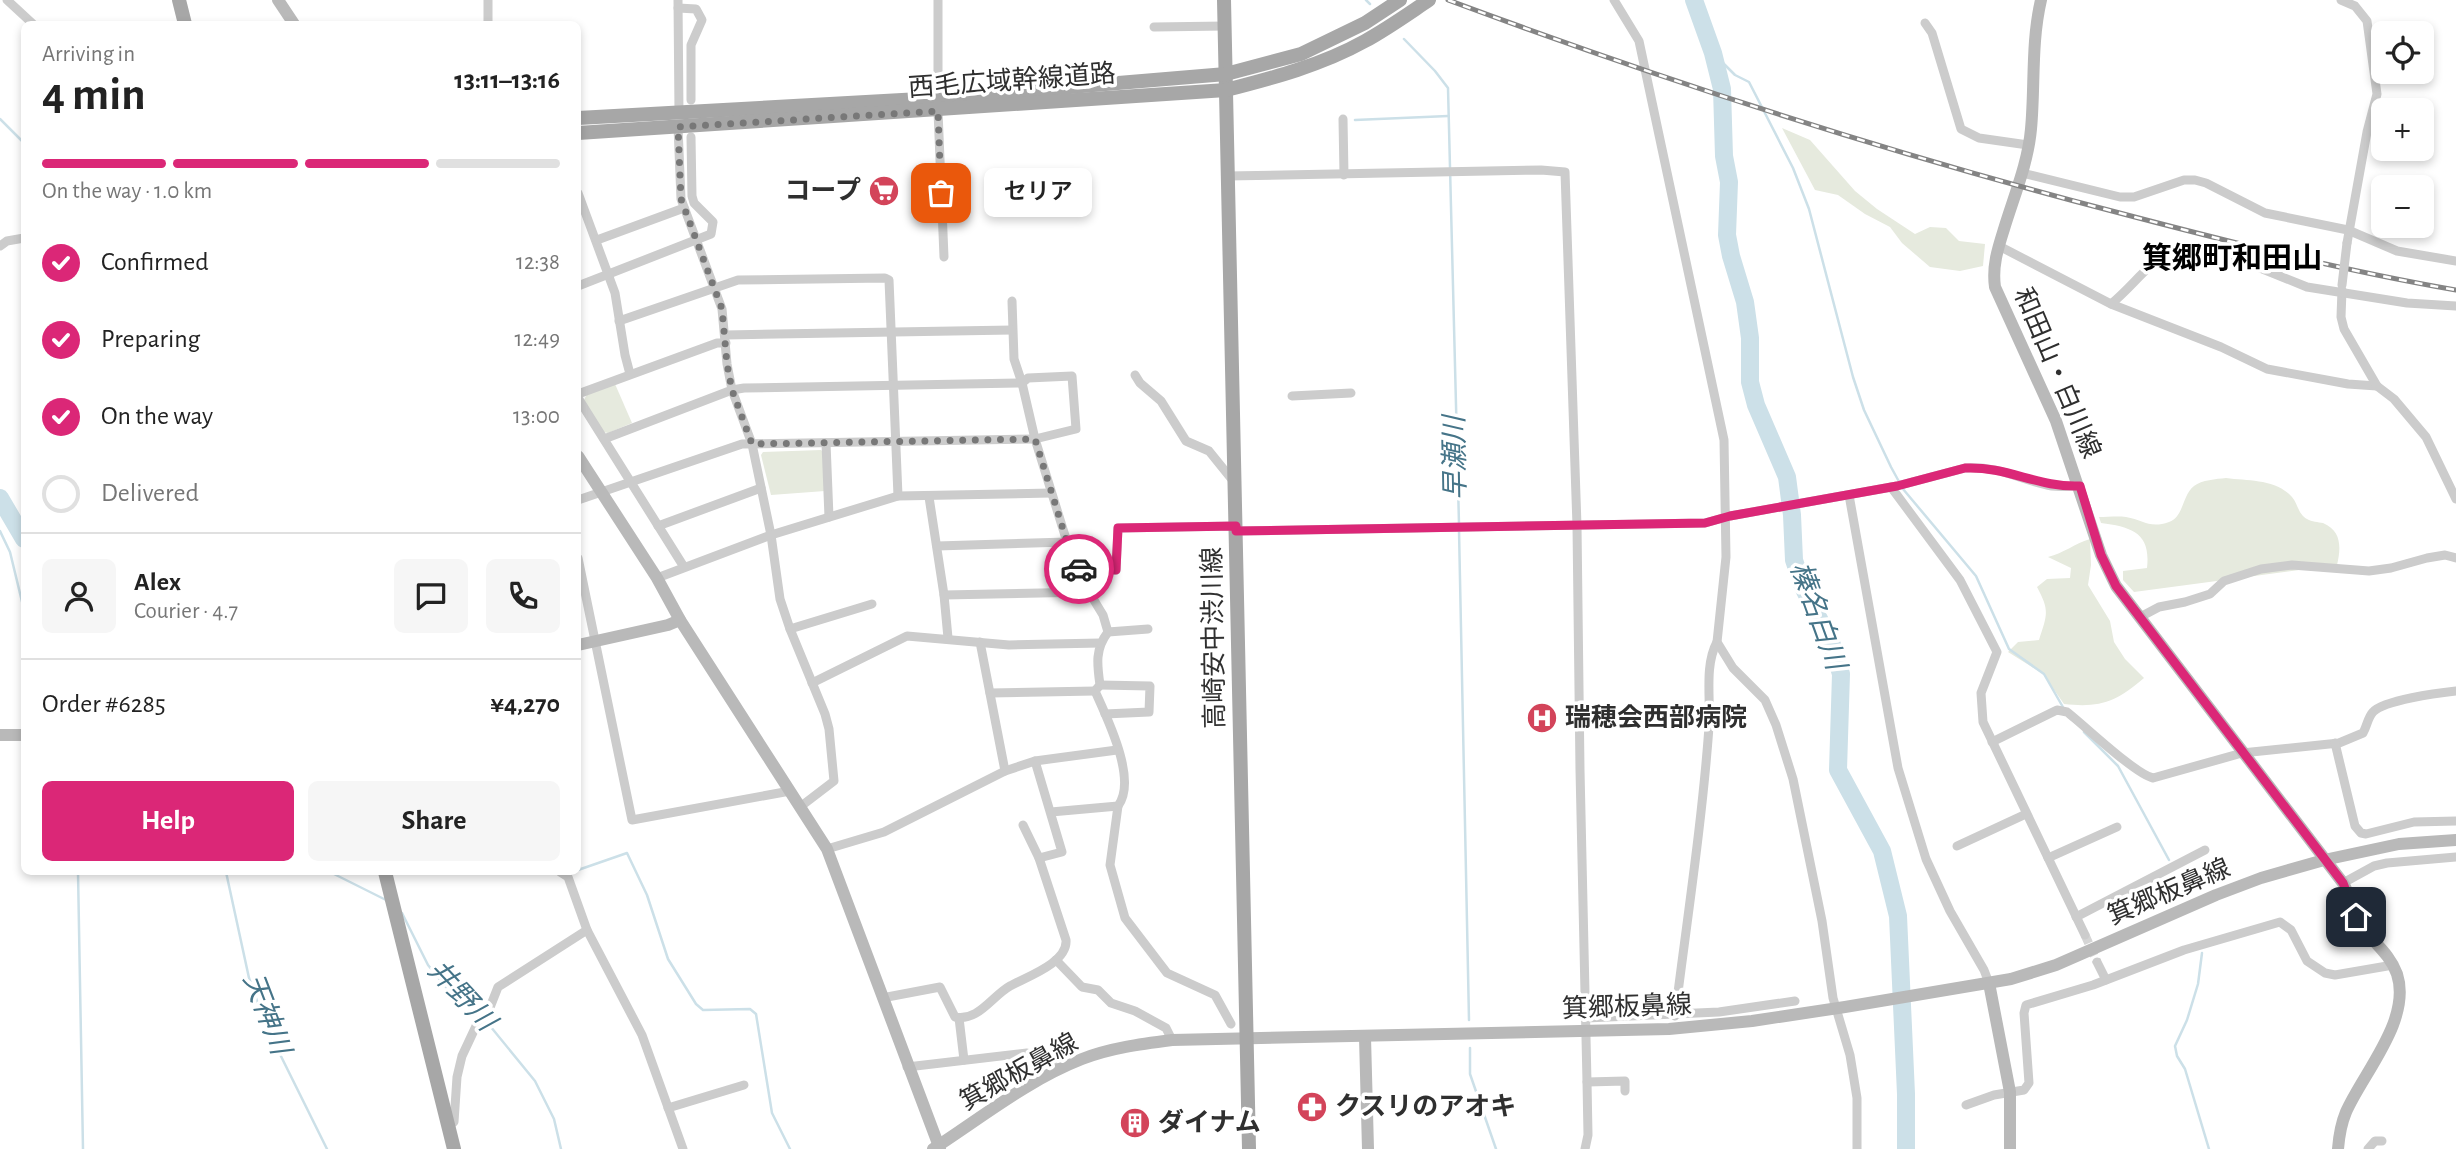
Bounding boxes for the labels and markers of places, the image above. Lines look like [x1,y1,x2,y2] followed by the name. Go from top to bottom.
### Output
[911,163,971,223] pin
[983,168,1092,218] callout: セリア
[867,174,901,208] supermarket icon: コープ
[785,176,861,204] place label: コープ
[1525,701,1559,735] hospital icon: 瑞穂会西部病院
[1565,703,1747,731] place label: 瑞穂会西部病院
[2326,887,2386,947] pin
[1295,1090,1329,1124] pharmacy icon: クスリのアオキ
[1335,1093,1516,1120] place label: クスリのアオキ
[1118,1106,1152,1140] building icon: ダイナム
[1158,1108,1261,1136] place label: ダイナム

